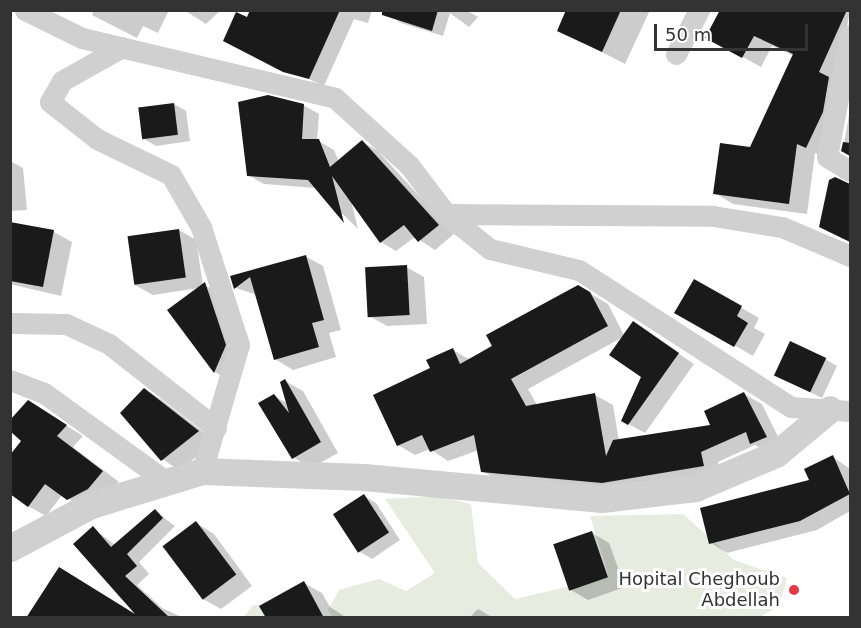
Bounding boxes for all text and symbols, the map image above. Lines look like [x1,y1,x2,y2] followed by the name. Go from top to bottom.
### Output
[657,12,812,50] scale bar
[665,24,711,45] text: 50 m
[618,569,780,612] place label: Hopital Cheghoub Abdellah
[785,581,803,599] marker: Hopital Cheghoub Abdellah

